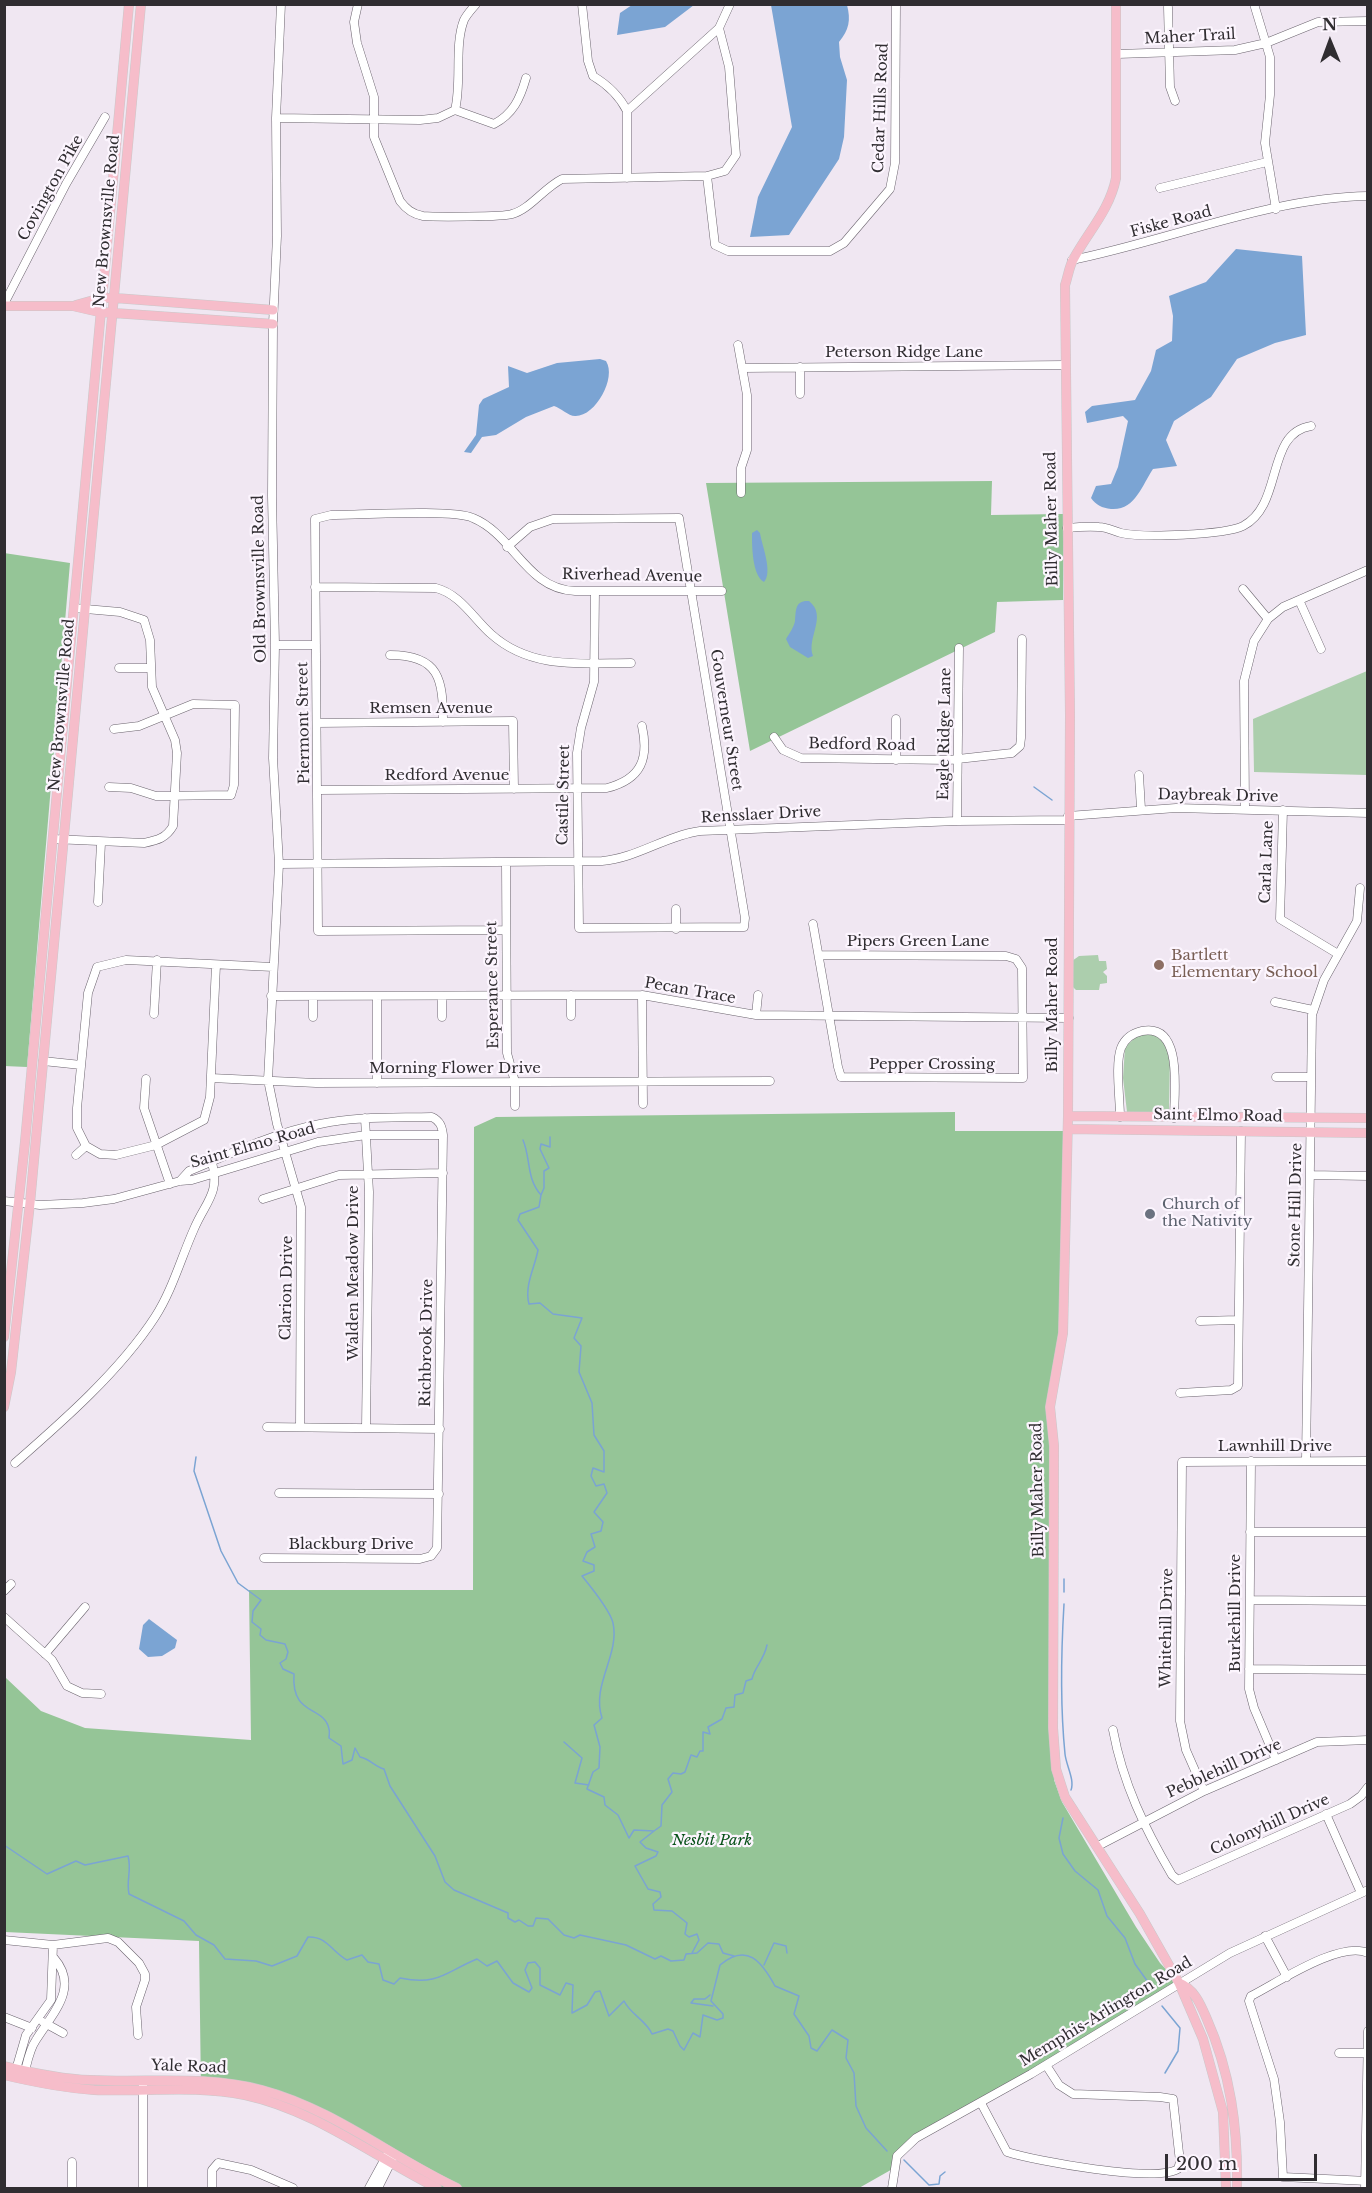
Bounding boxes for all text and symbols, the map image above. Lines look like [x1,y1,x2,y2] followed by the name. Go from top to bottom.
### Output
[1300,12,1360,72] north arrow
[1322,14,1337,34] text: N
[1144,26,1236,48] street label: Maher Trail
[870,43,892,173] street label: Cedar Hills Road
[15,132,87,244] street label: Covington Pike
[90,134,124,308] street label: New Brownsville Road
[1128,203,1214,241] street label: Fiske Road
[825,344,983,362] street label: Peterson Ridge Lane
[1042,451,1062,587] street label: Billy Maher Road
[250,495,270,663] street label: Old Brownsville Road
[562,566,702,586] street label: Riverhead Avenue
[45,618,79,792] street label: New Brownsville Road
[706,648,746,792] street label: Gouverneur Street
[294,662,314,784] street label: Piermont Street
[935,667,955,801] street label: Eagle Ridge Lane
[369,700,493,718] street label: Remsen Avenue
[808,735,916,755] street label: Bedford Road
[554,744,574,846] street label: Castile Street
[385,767,509,785] street label: Redford Avenue
[1157,786,1279,806] street label: Daybreak Drive
[700,803,822,827] street label: Rensslaer Drive
[1257,820,1277,904] street label: Carla Lane
[483,921,503,1049] street label: Esperance Street
[847,933,989,951] street label: Pipers Green Lane
[1044,937,1062,1073] street label: Billy Maher Road
[1171,947,1318,982] place label: Bartlett Elementary School
[1152,958,1166,972] marker: Bartlett Elementary School
[643,974,737,1008] street label: Pecan Trace
[869,1056,995,1074] street label: Pepper Crossing
[369,1060,541,1078] street label: Morning Flower Drive
[1153,1106,1283,1126] street label: Saint Elmo Road
[188,1120,318,1172] street label: Saint Elmo Road
[1286,1143,1306,1267] street label: Stone Hill Drive
[345,1185,363,1361] street label: Walden Meadow Drive
[1162,1196,1252,1231] place label: Church of the Nativity
[1143,1207,1157,1221] marker: Church of the Nativity
[277,1235,297,1341] street label: Clarion Drive
[417,1279,437,1407] street label: Richbrook Drive
[1028,1422,1048,1558] street label: Billy Maher Road
[1218,1438,1332,1456] street label: Lawnhill Drive
[288,1536,414,1554] street label: Blackburg Drive
[1227,1554,1245,1672] street label: Burkehill Drive
[1157,1568,1177,1688] street label: Whitehill Drive
[1164,1736,1284,1802] street label: Pebblehill Drive
[1208,1791,1332,1859] street label: Colonyhill Drive
[672,1832,752,1850] park label: Nesbit Park
[1017,1953,1195,2071] street label: Memphis-Arlington Road
[151,2057,227,2077] street label: Yale Road
[1168,2142,1320,2180] scale bar
[1176,2153,1237,2175] text: 200 m

